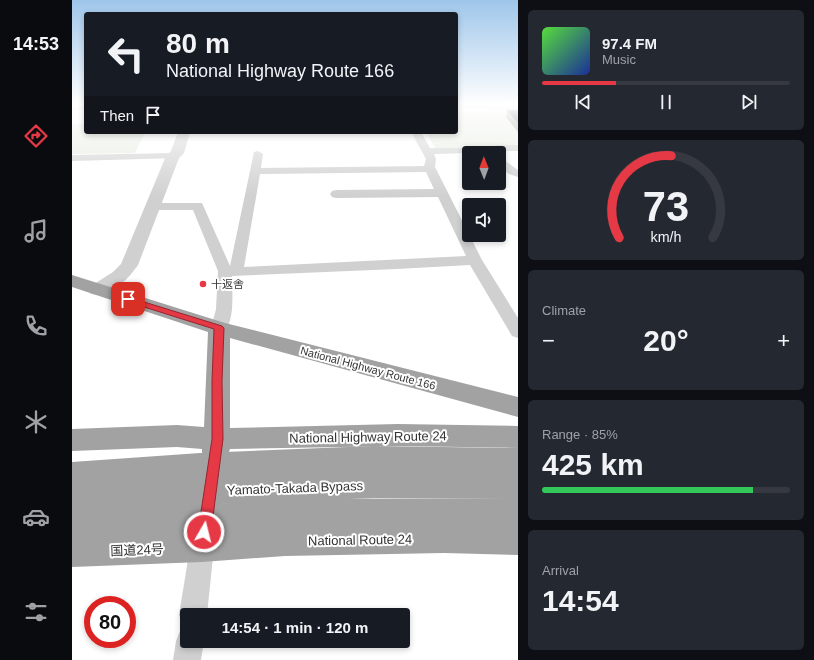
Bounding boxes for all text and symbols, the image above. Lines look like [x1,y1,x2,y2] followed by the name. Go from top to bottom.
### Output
[100,28,152,80] icon: left
[166,28,230,59] text: 80 m
[13,34,59,54] text: 14:53
[602,35,657,52] text: 97.4 FM
[602,52,636,67] text: Music
[166,61,394,81] text: National Highway Route 166
[572,91,594,113] icon: previous
[655,91,677,113] icon: pause
[738,91,760,113] icon: next
[142,104,164,126] icon: arrive
[100,107,134,124] text: Then
[22,122,50,150] icon: directions
[462,146,506,190] north arrow
[462,146,506,242] map controls
[643,183,689,230] text: 73
[462,198,506,242] button: sound
[22,217,50,245] icon: music
[651,229,682,245] text: km/h
[211,278,244,290] place label: 十返舎
[198,279,208,289] marker: 十返舎
[111,282,145,316] pin
[117,288,139,310] icon: arrive
[542,303,586,318] text: Climate
[22,312,50,340] icon: phone
[643,324,689,357] text: 20°
[542,328,555,353] text: −
[777,328,790,353] text: +
[299,344,437,392] street label: National Highway Route 166
[22,408,50,436] icon: climate
[542,427,618,442] text: Range · 85%
[289,428,447,446] street label: National Highway Route 24
[542,448,644,481] text: 425 km
[227,478,364,498] street label: Yamato-Takada Bypass
[22,503,50,531] icon: car
[183,511,225,553] position arrow
[308,532,412,548] street label: National Route 24
[110,542,164,558] street label: 国道24号
[542,563,579,578] text: Arrival
[542,584,619,617] text: 14:54
[84,596,136,648] speed limit sign: 80
[22,598,50,626] icon: filters
[222,619,368,636] text: 14:54 · 1 min · 120 m

